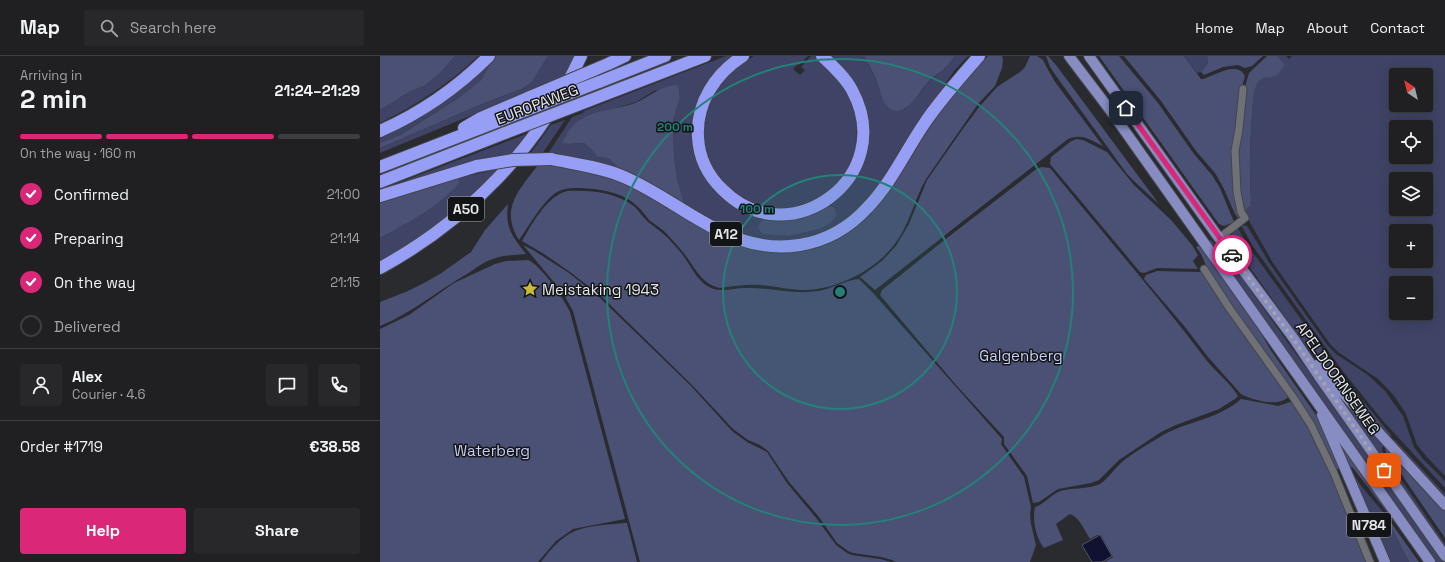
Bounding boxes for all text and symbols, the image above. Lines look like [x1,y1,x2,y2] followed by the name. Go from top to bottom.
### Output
[84,10,364,46] search box
[20,15,60,40] text: Map
[98,17,120,39] icon: search
[130,18,216,37] text: Search here
[1195,19,1233,37] text: Home
[1255,19,1285,37] text: Map
[1307,19,1348,37] text: About
[1370,19,1425,37] text: Contact
[20,67,82,84] text: Arriving in
[1389,68,1433,112] north arrow
[1389,68,1433,320] map controls
[493,80,581,128] street label: EUROPAWEG
[275,81,360,100] text: 21:24–21:29
[20,82,87,116] text: 2 min
[1109,91,1143,125] pin
[1115,97,1137,119] icon: home
[657,119,693,135] text: 200 m
[1389,120,1433,164] button: locate
[20,145,136,162] text: On the way · 160 m
[1389,172,1433,216] button: layers
[20,183,42,205] icon: check
[54,185,129,204] text: Confirmed
[327,186,360,203] text: 21:00
[448,197,484,221] road number: A50
[740,201,774,217] text: 100 m
[710,222,742,246] road number: A12
[1389,224,1433,268] button: +
[20,227,42,249] icon: check
[54,229,124,248] text: Preparing
[330,230,360,247] text: 21:14
[1212,235,1252,275] courier
[1221,244,1243,266] icon: car
[20,271,42,293] icon: check
[54,273,135,292] text: On the way
[330,274,360,291] text: 21:15
[1389,276,1433,320] button: −
[521,280,539,298] place icon: Meistaking 1943
[542,280,659,299] place label: Meistaking 1943
[833,285,847,299] centre of rings
[54,317,121,336] text: Delivered
[1292,318,1384,438] street label: APELDOORNSEWEG
[979,346,1063,365] park label: Galgenberg
[20,364,62,406] button: person
[266,364,308,406] button: chat
[318,364,360,406] button: phone
[72,367,103,386] text: Alex
[72,386,145,403] text: Courier · 4.6
[20,437,103,456] text: Order #1719
[309,437,360,456] text: €38.58
[454,441,530,460] park label: Waterberg
[1367,453,1401,487] pin
[1373,459,1395,481] icon: bag
[20,508,186,554] button: Help
[194,508,360,554] button: Share
[1347,513,1391,537] road number: N784

